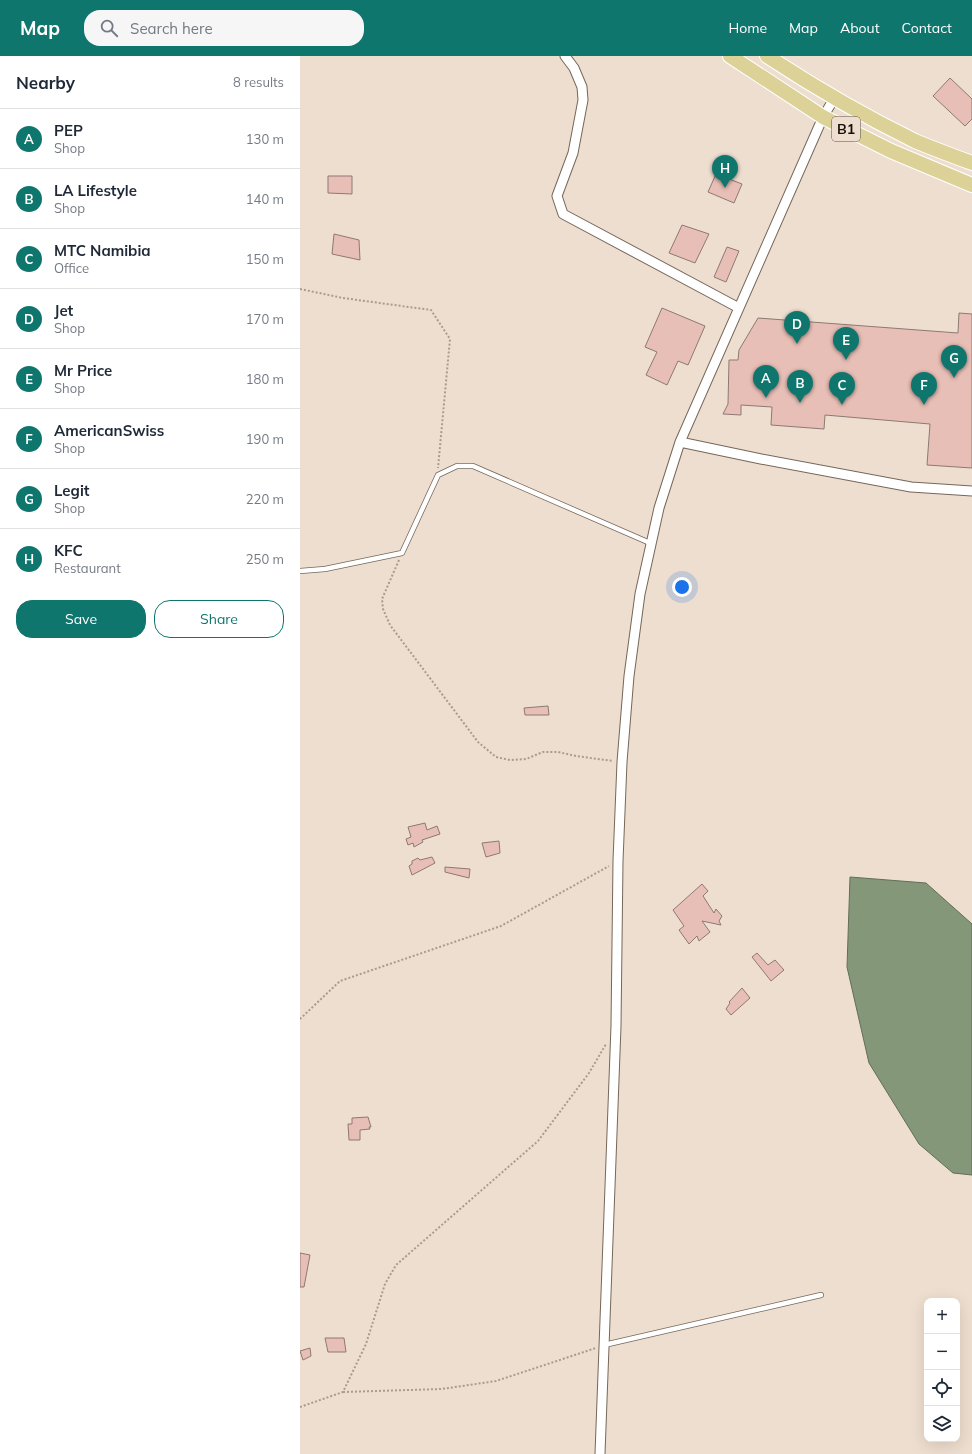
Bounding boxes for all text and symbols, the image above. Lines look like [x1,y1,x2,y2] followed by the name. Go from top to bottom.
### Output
[84,10,364,46] search box
[20,16,60,40] text: Map
[98,17,120,39] icon: search
[130,19,213,38] text: Search here
[728,19,767,37] text: Home
[789,19,818,37] text: Map
[840,19,880,37] text: About
[902,19,952,37] text: Contact
[16,72,75,93] text: Nearby
[233,74,284,90] text: 8 results
[832,117,860,141] road number: B1
[54,121,83,140] text: PEP
[24,131,34,147] text: A
[246,131,284,147] text: 130 m
[54,140,85,156] text: Shop
[712,155,738,188] pin: H
[54,181,137,200] text: LA Lifestyle
[25,191,33,207] text: B
[246,191,284,207] text: 140 m
[54,200,85,216] text: Shop
[54,241,151,260] text: MTC Namibia
[25,251,33,267] text: C
[246,251,284,267] text: 150 m
[54,260,89,276] text: Office
[54,301,73,320] text: Jet
[24,311,34,327] text: D
[246,311,284,327] text: 170 m
[784,311,810,344] pin: D
[54,320,85,336] text: Shop
[833,327,859,360] pin: E
[941,345,967,378] pin: G
[54,361,112,380] text: Mr Price
[753,365,779,398] pin: A
[787,370,813,403] pin: B
[25,371,33,387] text: E
[246,371,284,387] text: 180 m
[829,372,855,405] pin: C
[911,372,937,405] pin: F
[54,380,85,396] text: Shop
[54,421,164,440] text: AmericanSwiss
[25,431,33,447] text: F
[246,431,284,447] text: 190 m
[54,440,85,456] text: Shop
[54,481,89,500] text: Legit
[24,491,34,507] text: G
[246,491,284,507] text: 220 m
[54,500,85,516] text: Shop
[54,541,83,560] text: KFC
[24,551,34,567] text: H
[246,551,284,567] text: 250 m
[54,560,121,576] text: Restaurant
[672,577,692,597] your location
[16,600,146,638] button: Save
[154,600,284,638] button: Share
[924,1298,960,1442] map controls
[924,1298,960,1334] button: +
[924,1334,960,1370] button: −
[924,1370,960,1406] button: locate
[924,1406,960,1442] button: layers

